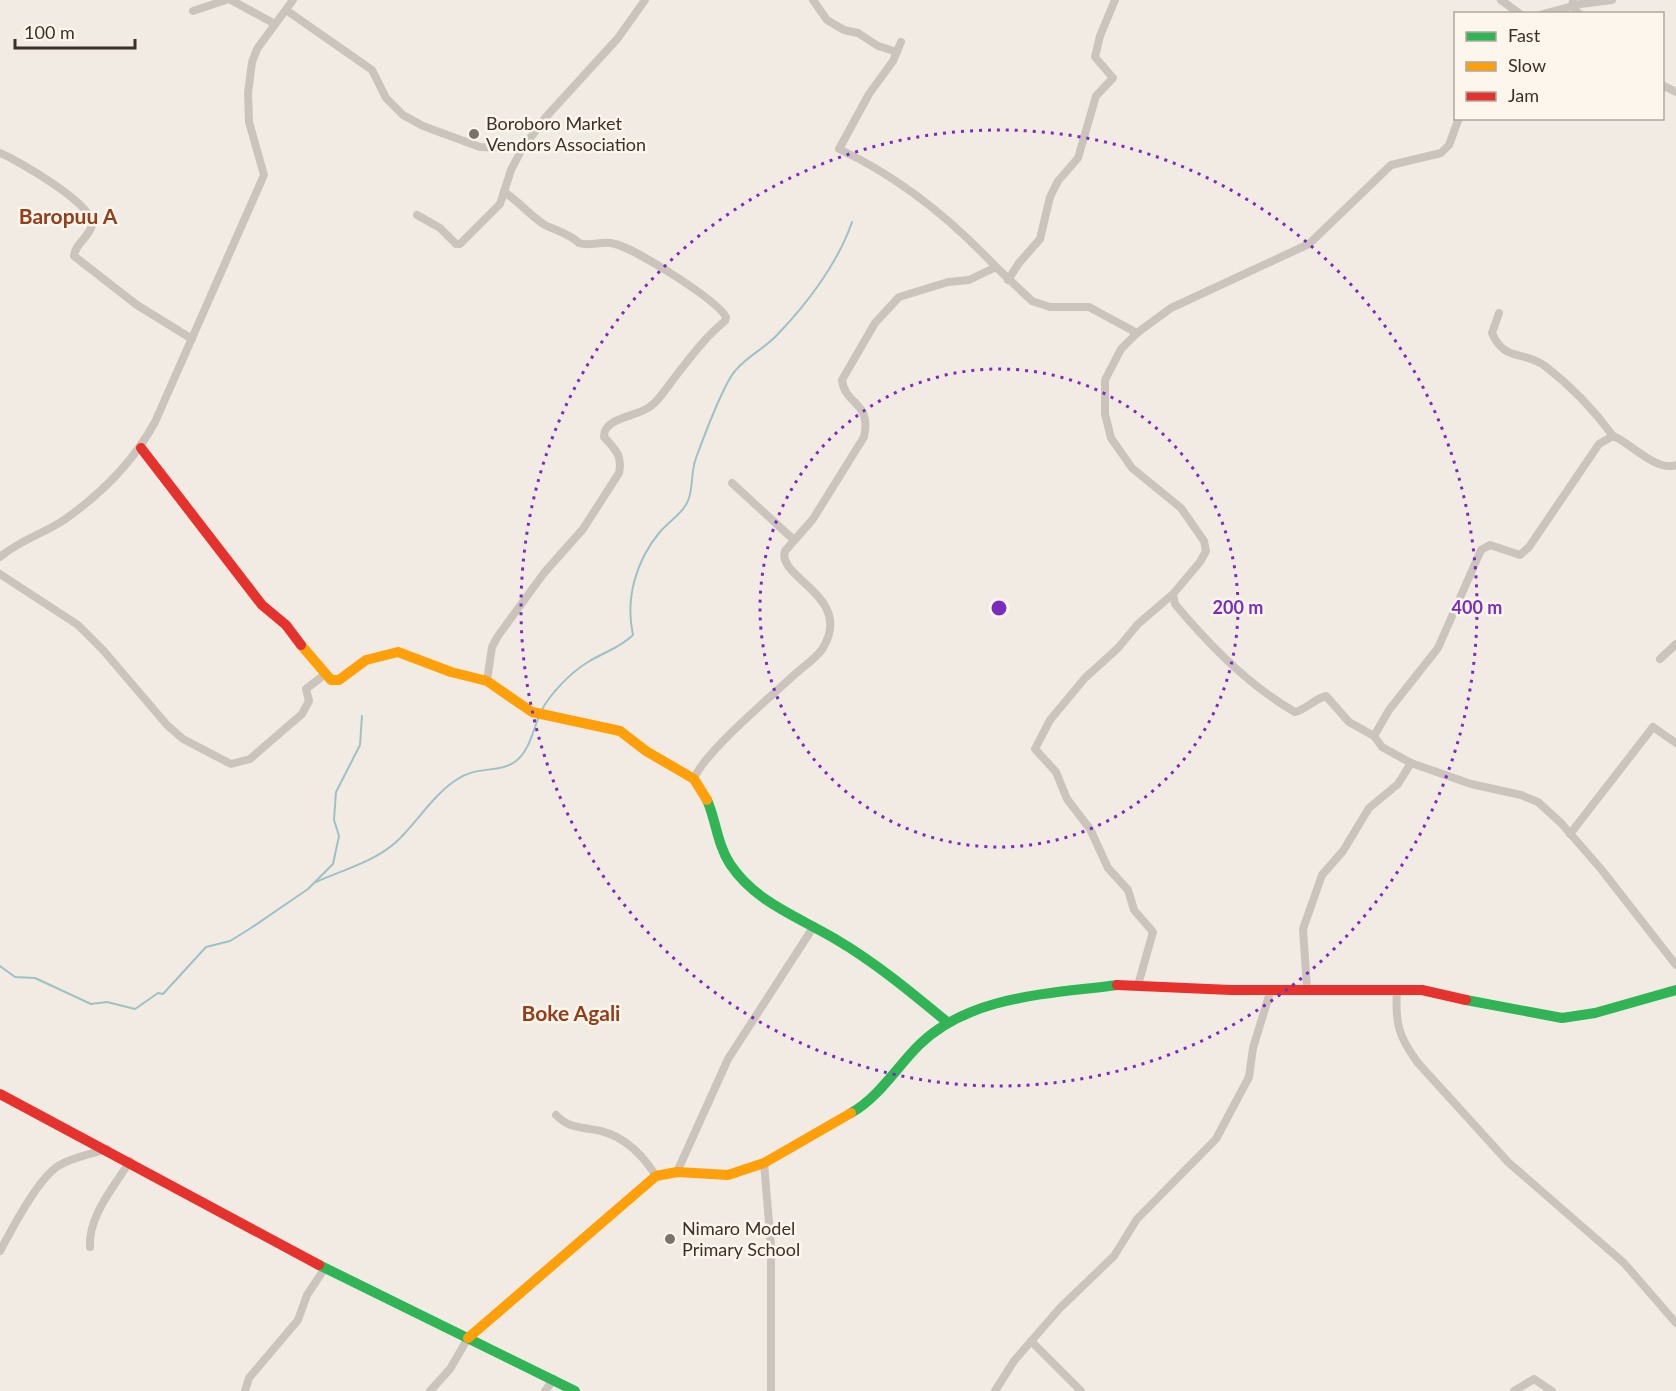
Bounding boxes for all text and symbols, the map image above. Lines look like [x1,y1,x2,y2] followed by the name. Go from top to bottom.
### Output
[15,12,135,50] scale bar
[1454,12,1664,120] legend
[24,21,75,43] text: 100 m
[1508,24,1541,46] text: Fast
[1508,54,1546,76] text: Slow
[1508,84,1539,106] text: Jam
[486,112,646,155] place label: Boroboro Market Vendors Association
[467,127,481,141] marker: Boroboro Market Vendors Association
[19,203,118,228] district label: Baropuu A
[1213,596,1263,618] text: 200 m
[1452,596,1502,618] text: 400 m
[989,598,1009,618] centre of rings
[522,1000,620,1025] district label: Boke Agali
[682,1217,800,1260] place label: Nimaro Model Primary School
[663,1232,677,1246] marker: Nimaro Model Primary School

